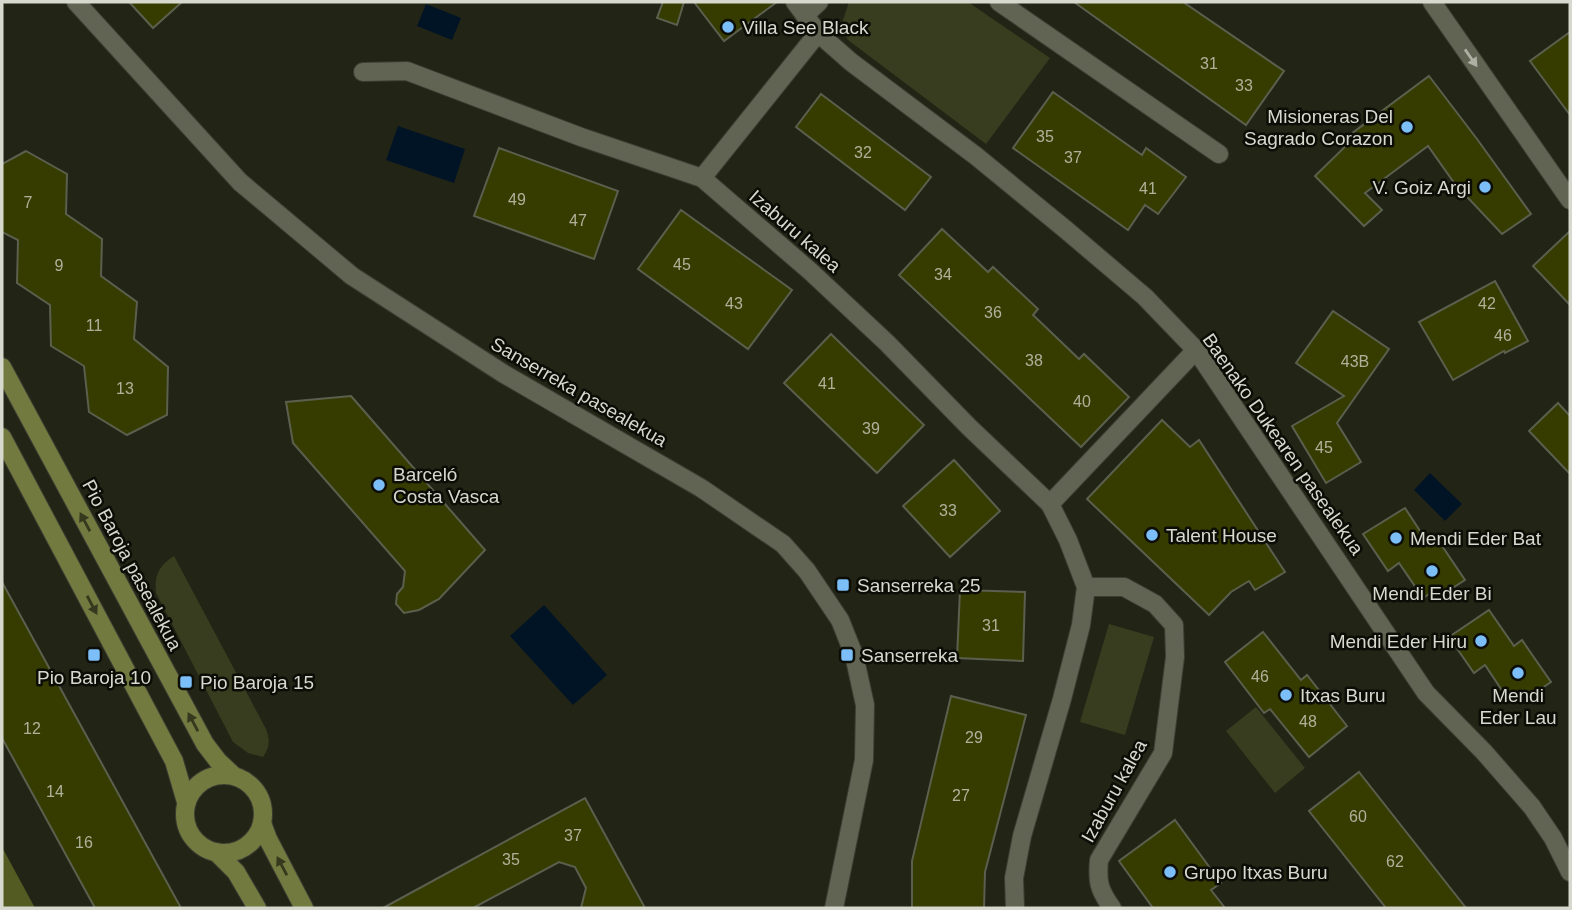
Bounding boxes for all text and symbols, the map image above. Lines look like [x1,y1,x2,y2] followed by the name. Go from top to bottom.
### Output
[742,17,869,38] place label: Villa See Black
[720,19,736,35] marker: Villa See Black
[1464,49,1478,67] one-way arrow
[1200,55,1218,72] house number: 31
[1235,77,1253,94] house number: 33
[1244,106,1393,149] place label: Misioneras Del Sagrado Corazon
[1399,119,1415,135] marker: Misioneras Del Sagrado Corazon
[1036,128,1054,145] house number: 35
[854,144,872,161] house number: 32
[1064,149,1082,166] house number: 37
[1372,177,1471,198] place label: V. Goiz Argi
[1477,179,1493,195] marker: V. Goiz Argi
[1139,180,1157,197] house number: 41
[745,186,845,277] street label: Izaburu kalea
[508,191,526,208] house number: 49
[24,194,33,211] house number: 7
[569,212,587,229] house number: 47
[673,256,691,273] house number: 45
[55,257,64,274] house number: 9
[934,266,952,283] house number: 34
[725,295,743,312] house number: 43
[1478,295,1496,312] house number: 42
[984,304,1002,321] house number: 36
[86,317,102,334] house number: 11
[1494,327,1512,344] house number: 46
[1198,329,1368,559] street label: Baenako Dukearen pasealekua
[487,333,671,451] street label: Sanserreka pasealekua
[1025,352,1043,369] house number: 38
[1341,353,1369,370] house number: 43B
[818,375,836,392] house number: 41
[116,380,134,397] house number: 13
[1073,393,1091,410] house number: 40
[862,420,880,437] house number: 39
[1315,439,1333,456] house number: 45
[393,464,500,507] place label: Barceló Costa Vasca
[78,476,186,654] street label: Pio Baroja pasealekua
[371,477,387,493] marker: Barceló Costa Vasca
[939,502,957,519] house number: 33
[80,512,91,532] one-way arrow
[1166,525,1277,546] place label: Talent House
[1144,527,1160,543] marker: Talent House
[1410,528,1542,549] place label: Mendi Eder Bat
[1388,530,1404,546] marker: Mendi Eder Bat
[1424,563,1440,579] marker: Mendi Eder Bi
[857,575,981,596] place label: Sanserreka 25
[835,577,851,593] marker: Sanserreka 25
[1372,583,1492,604] place label: Mendi Eder Bi
[86,596,98,615] one-way arrow
[982,617,1000,634] house number: 31
[1330,631,1467,652] place label: Mendi Eder Hiru
[1473,633,1489,649] marker: Mendi Eder Hiru
[861,645,959,666] place label: Sanserreka
[86,647,102,663] marker: Pio Baroja 10
[839,647,855,663] marker: Sanserreka
[1510,665,1526,681] marker: Mendi Eder Lau
[37,667,151,688] place label: Pio Baroja 10
[1251,668,1269,685] house number: 46
[200,672,314,693] place label: Pio Baroja 15
[178,674,194,690] marker: Pio Baroja 15
[1300,685,1386,706] place label: Itxas Buru
[1479,685,1557,728] place label: Mendi Eder Lau
[1278,687,1294,703] marker: Itxas Buru
[188,712,199,732] one-way arrow
[1299,713,1317,730] house number: 48
[23,720,41,737] house number: 12
[965,729,983,746] house number: 29
[1077,736,1151,846] street label: Izaburu kalea
[46,783,64,800] house number: 14
[952,787,970,804] house number: 27
[1349,808,1367,825] house number: 60
[564,827,582,844] house number: 37
[75,834,93,851] house number: 16
[502,851,520,868] house number: 35
[1386,853,1404,870] house number: 62
[276,856,287,876] one-way arrow
[1184,862,1328,883] place label: Grupo Itxas Buru
[1162,864,1178,880] marker: Grupo Itxas Buru

